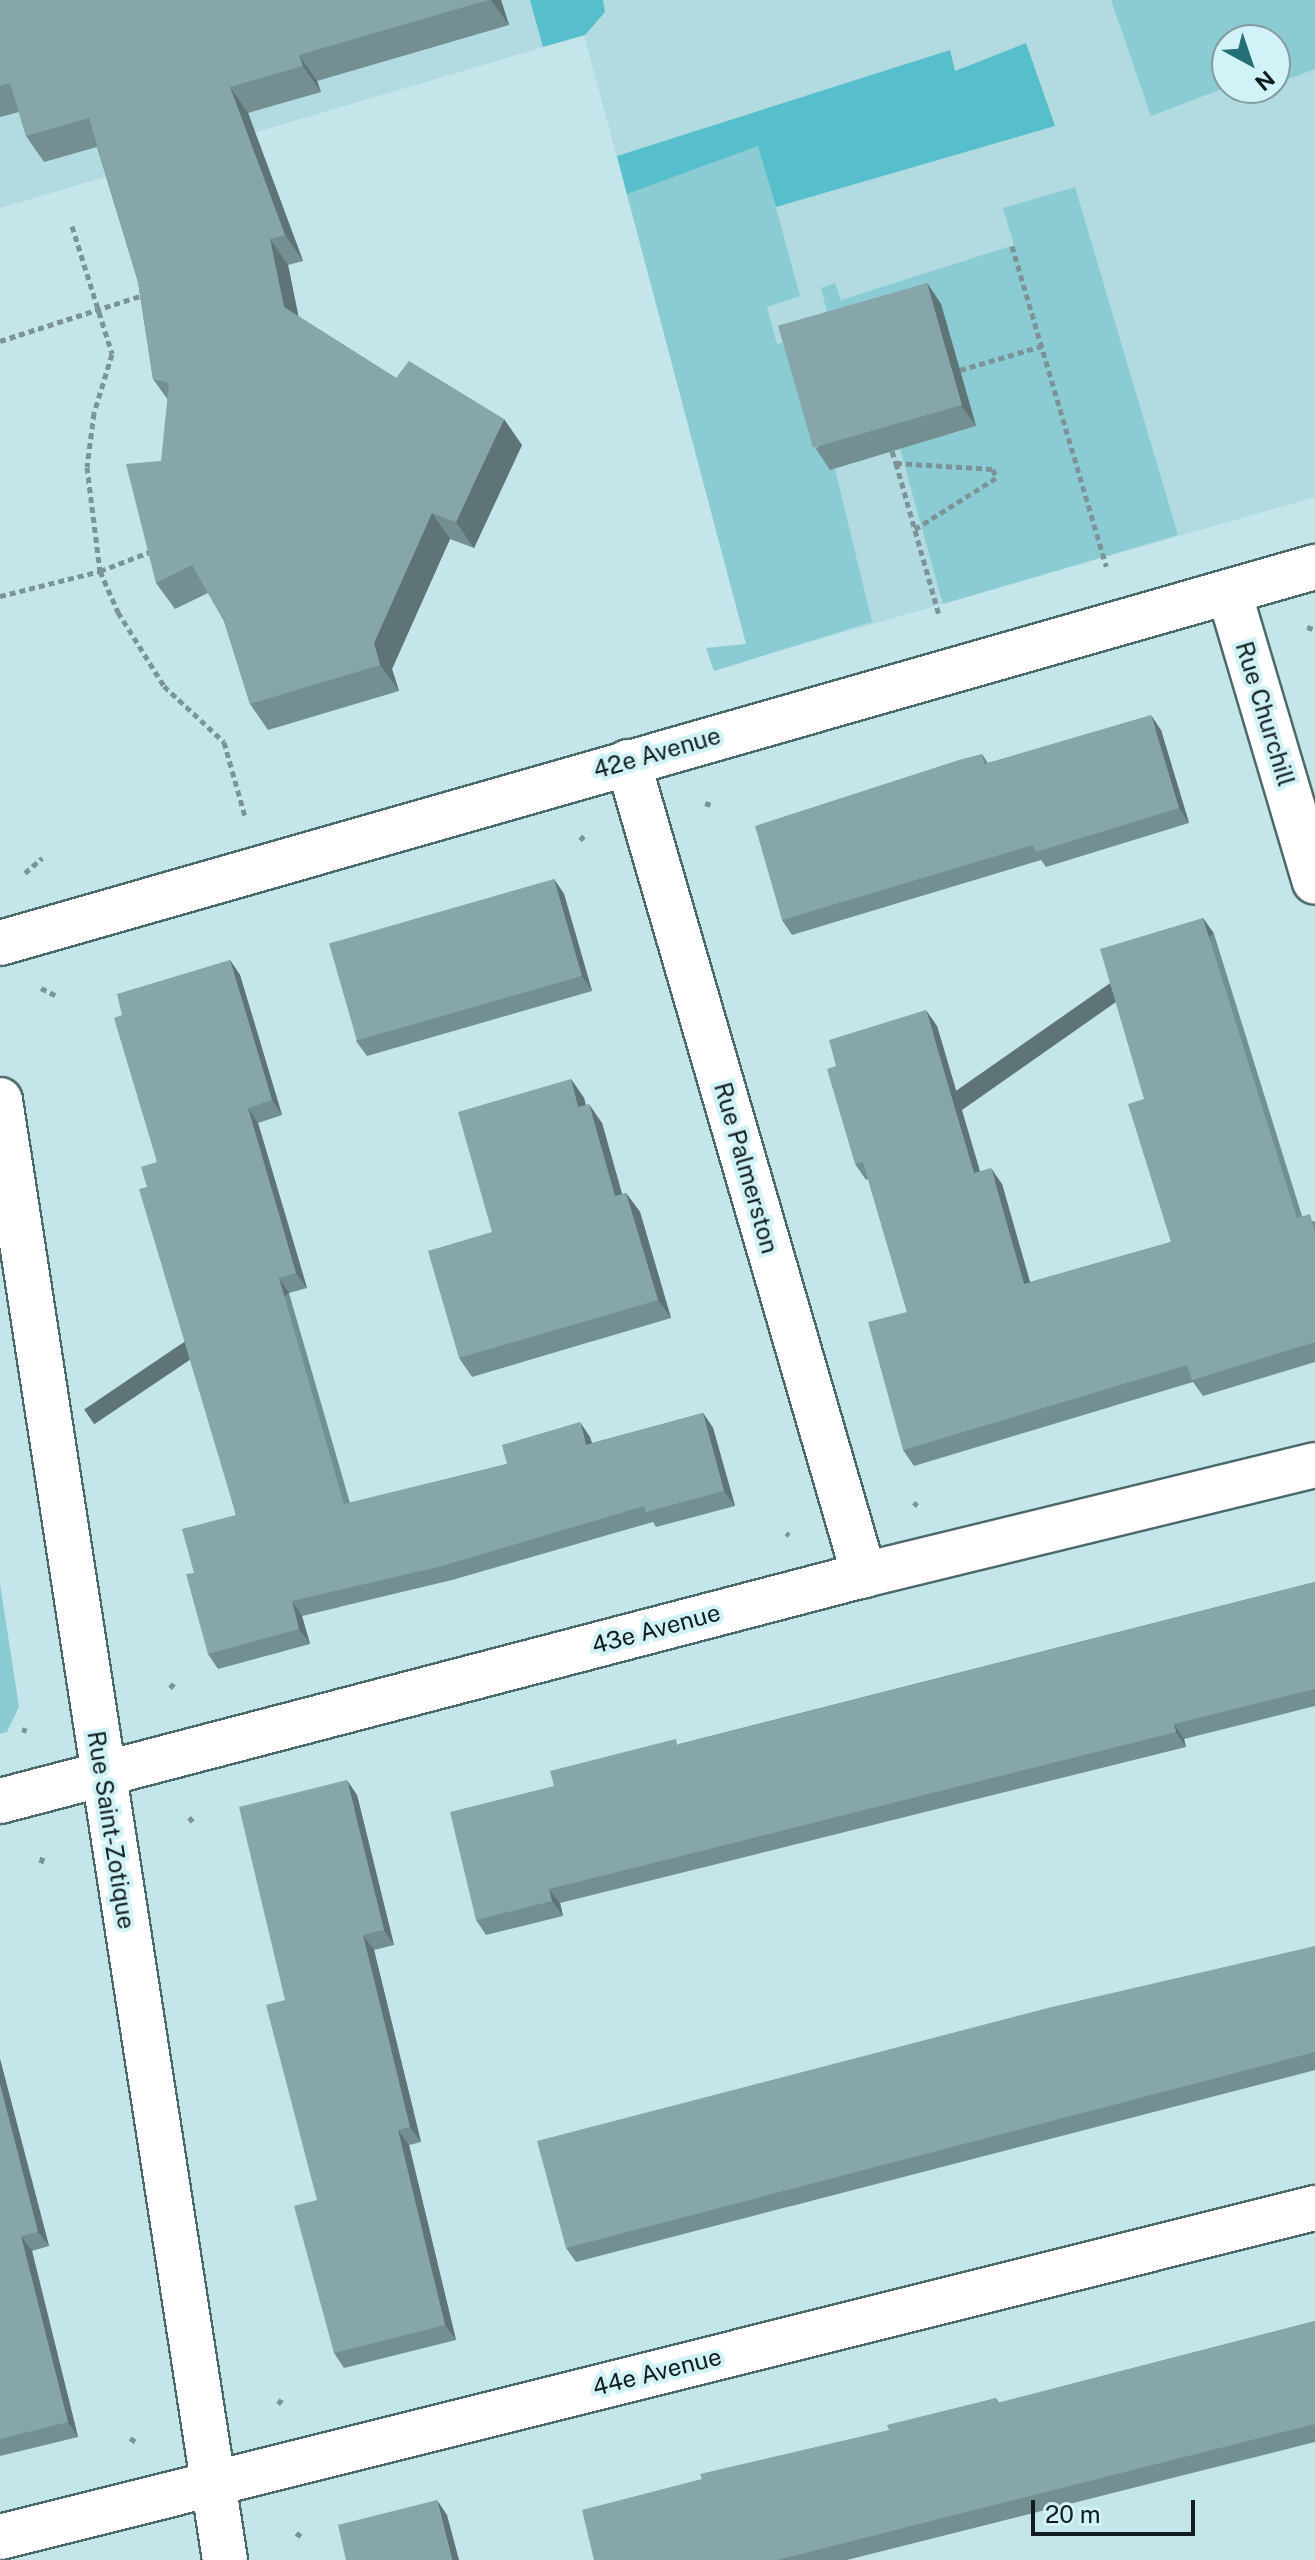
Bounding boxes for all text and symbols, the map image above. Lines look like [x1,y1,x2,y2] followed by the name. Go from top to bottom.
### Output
[1211,24,1291,104] north arrow
[1250,65,1280,96] text: N
[1229,638,1301,790] street label: Rue Churchill
[590,721,724,785] street label: 42e Avenue
[708,1079,784,1257] street label: Rue Palmerston
[588,1598,724,1660] street label: 43e Avenue
[81,1729,141,1931] street label: Rue Saint-Zotique
[589,2342,725,2402] street label: 44e Avenue
[1035,2484,1199,2534] scale bar
[1045,2500,1101,2528] text: 20 m

